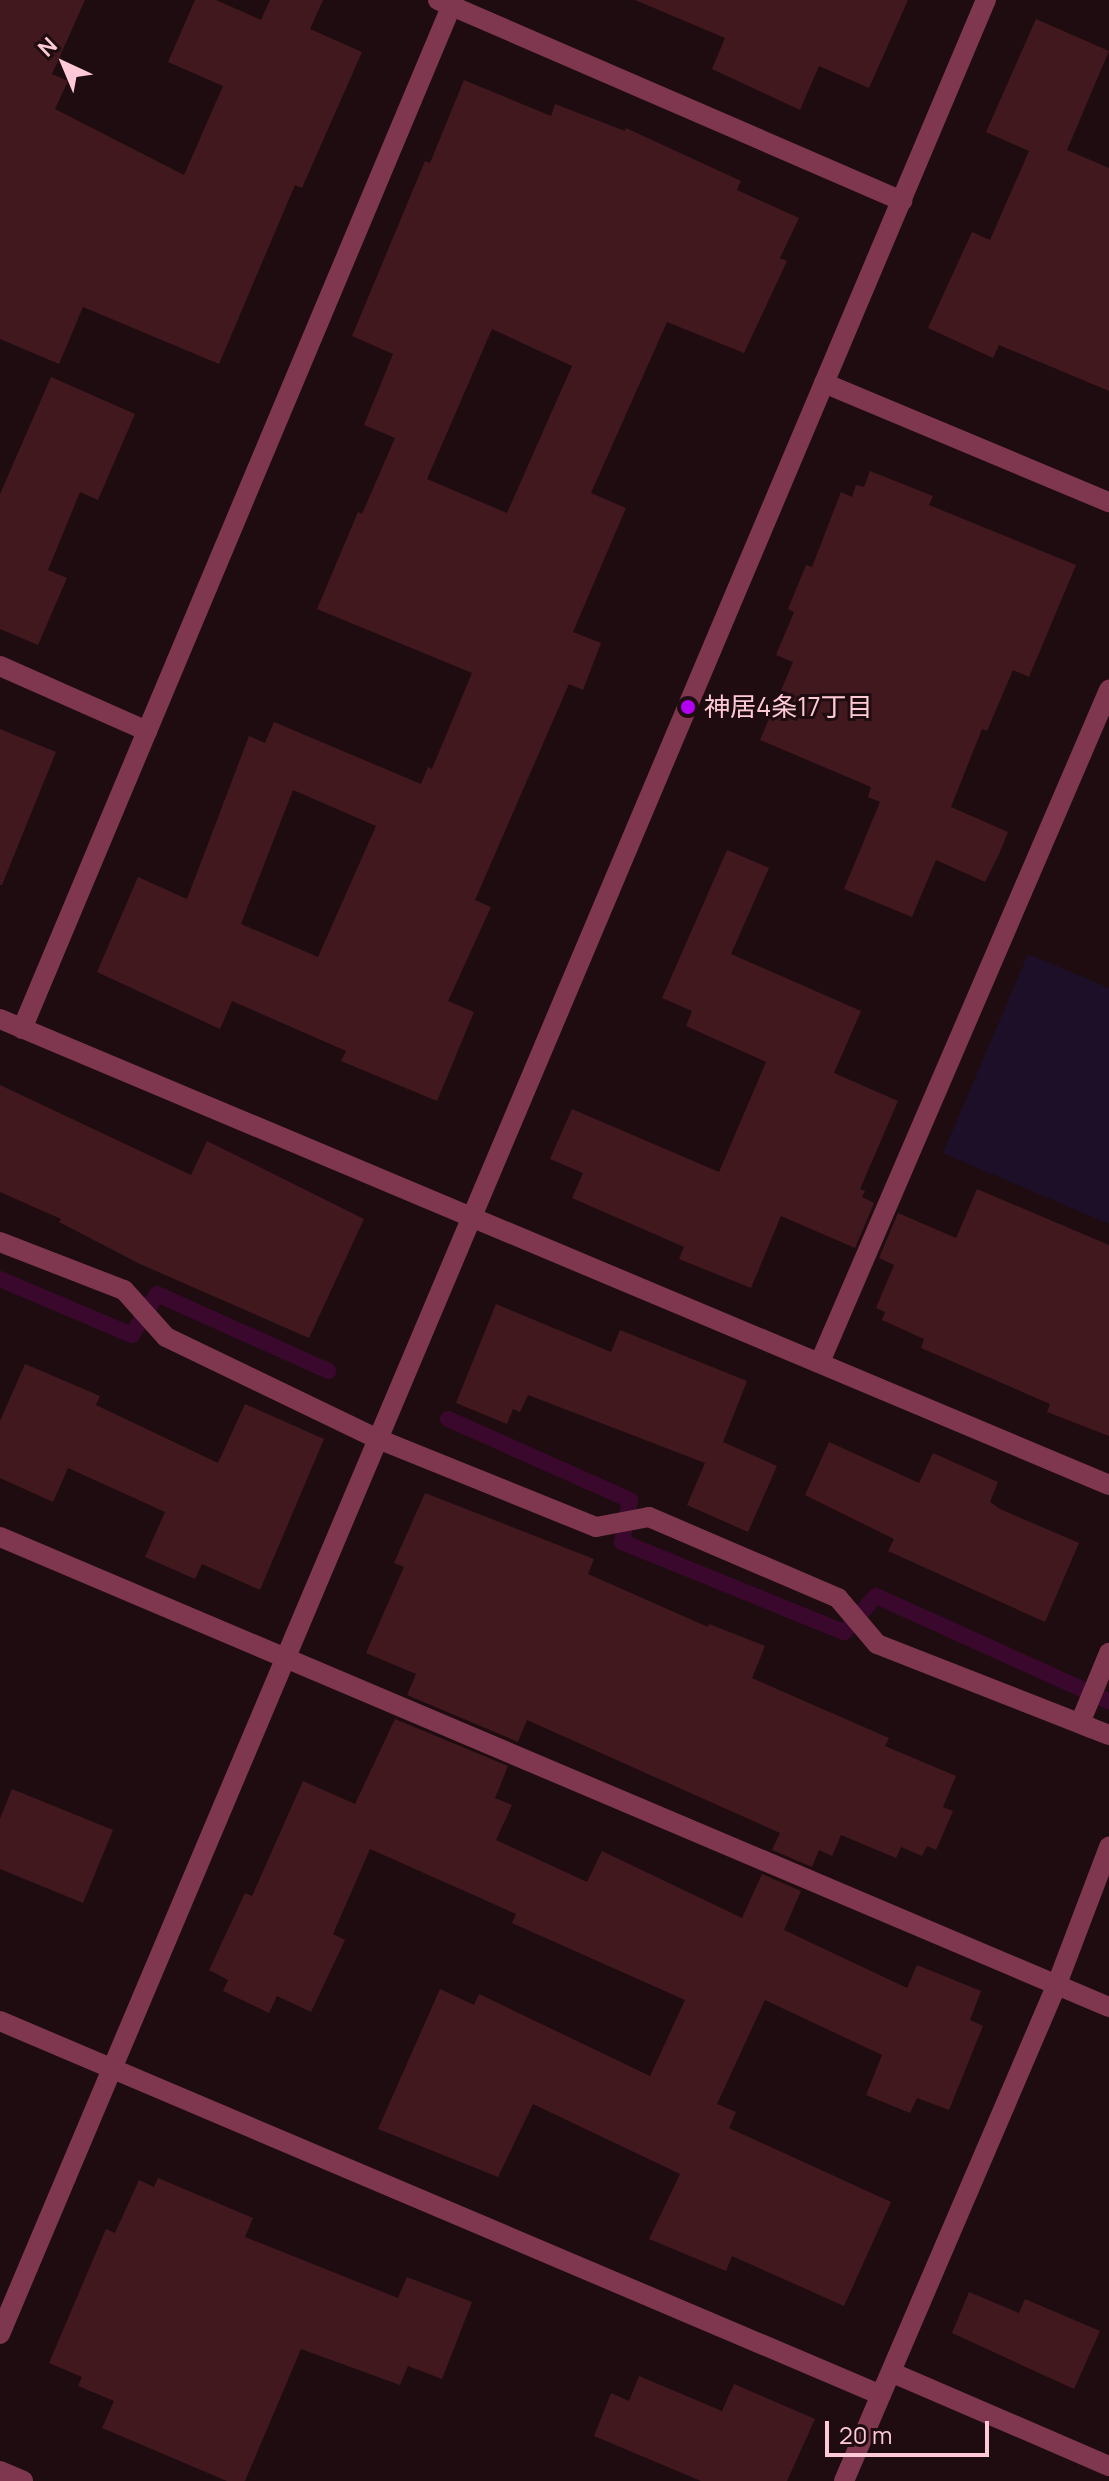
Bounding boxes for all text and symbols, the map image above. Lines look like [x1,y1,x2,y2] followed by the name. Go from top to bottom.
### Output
[24,24,104,104] north arrow
[31,30,63,63] text: N
[704,691,873,723] place label: 神居4条17丁目
[679,698,697,716] marker: 神居4条17丁目
[829,2405,993,2455] scale bar
[839,2418,892,2451] text: 20 m

